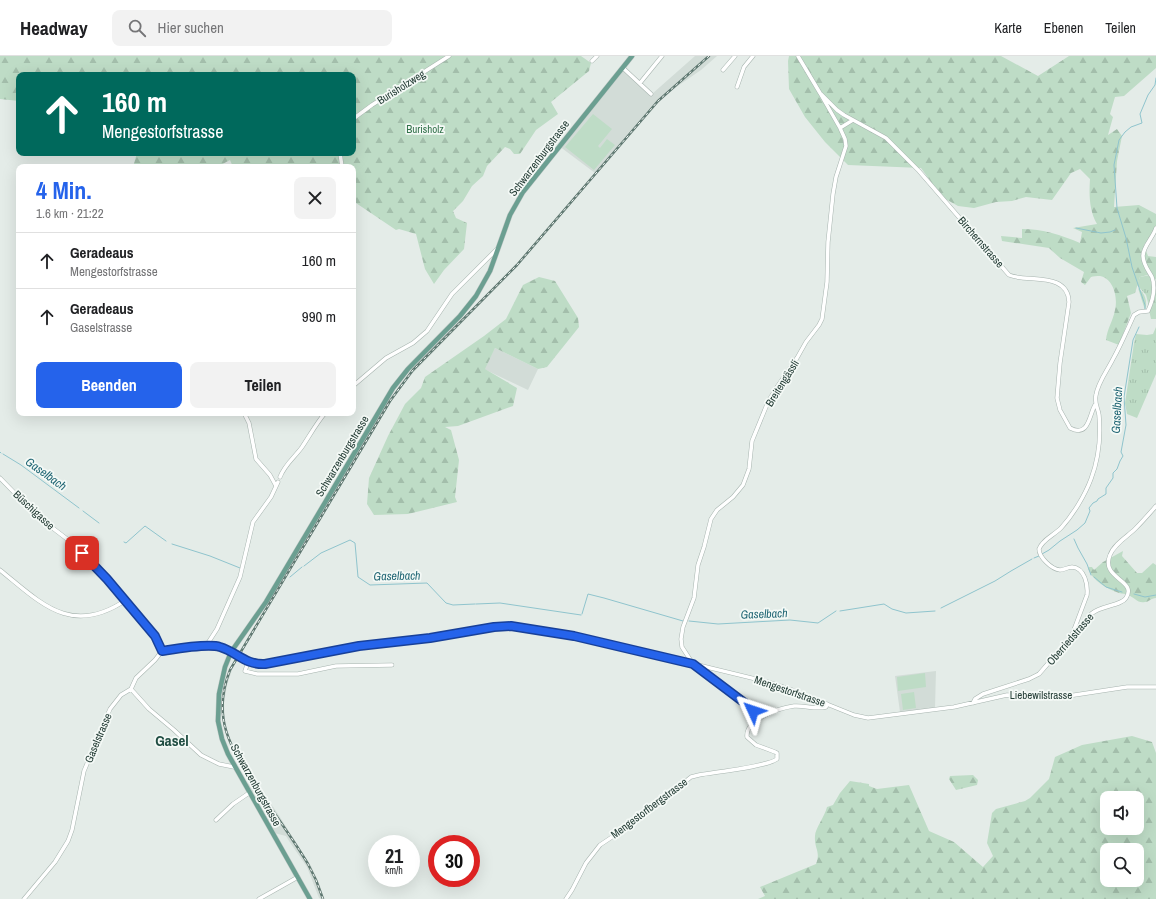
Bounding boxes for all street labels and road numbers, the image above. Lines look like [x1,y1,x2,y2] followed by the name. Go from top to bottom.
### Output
[374,67,428,107] street label: Burisholzweg
[506,117,572,199] street label: Schwarzenburgstrasse
[955,214,1007,270] street label: Birchernstrasse
[762,357,802,409] street label: Breitengässli
[312,413,372,499] street label: Schwarzenburgstrasse
[10,487,58,533] street label: Büschigasse
[1044,610,1096,668] street label: Oberriedstrasse
[753,672,827,710] street label: Mengestorfstrasse
[1010,688,1072,702] street label: Liebewilstrasse
[81,711,115,765] street label: Gaselstrasse
[228,741,284,829] street label: Schwarzenburgstrasse
[608,775,690,841] street label: Mengestorfbergstrasse

